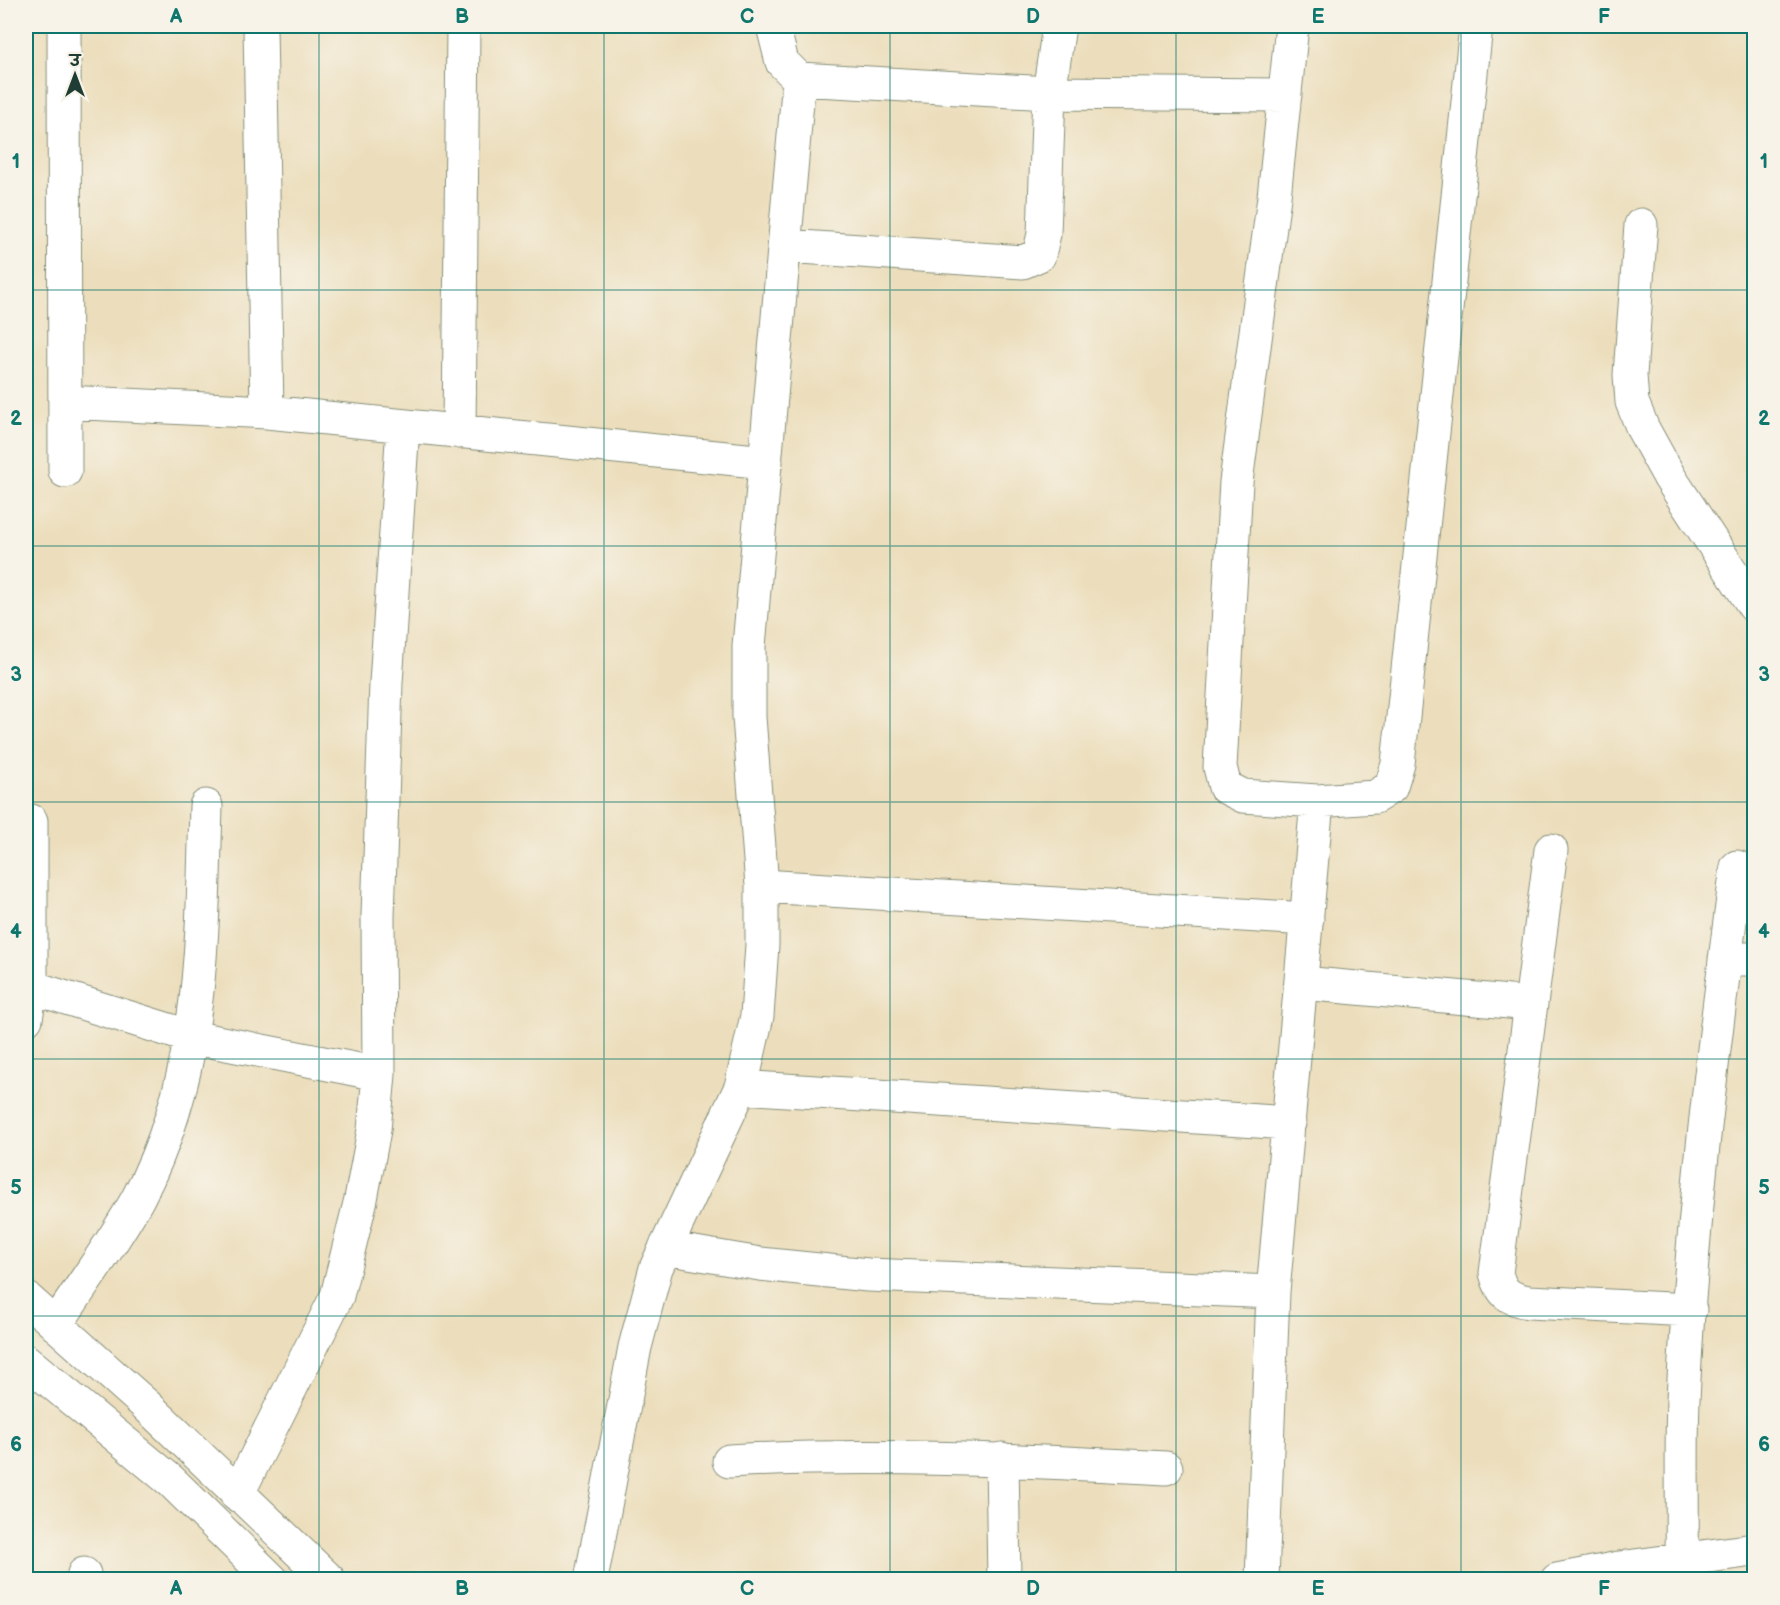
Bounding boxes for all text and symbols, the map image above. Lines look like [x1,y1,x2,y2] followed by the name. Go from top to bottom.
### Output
[169,5,183,29] text: A
[455,5,469,29] text: B
[740,5,754,29] text: C
[1026,5,1040,29] text: D
[1312,5,1325,29] text: E
[1598,5,1610,29] text: F
[45,45,105,105] north arrow
[68,52,82,71] text: उ
[12,150,20,174] text: 1
[1760,150,1768,174] text: 1
[10,407,22,431] text: 2
[1758,407,1770,431] text: 2
[10,663,22,687] text: 3
[1758,663,1770,687] text: 3
[10,920,22,944] text: 4
[1758,920,1770,944] text: 4
[10,1176,22,1200] text: 5
[1758,1176,1770,1200] text: 5
[10,1433,22,1457] text: 6
[1758,1433,1770,1457] text: 6
[169,1577,183,1601] text: A
[455,1577,469,1601] text: B
[740,1577,754,1601] text: C
[1026,1577,1040,1601] text: D
[1312,1577,1325,1601] text: E
[1598,1577,1610,1601] text: F

